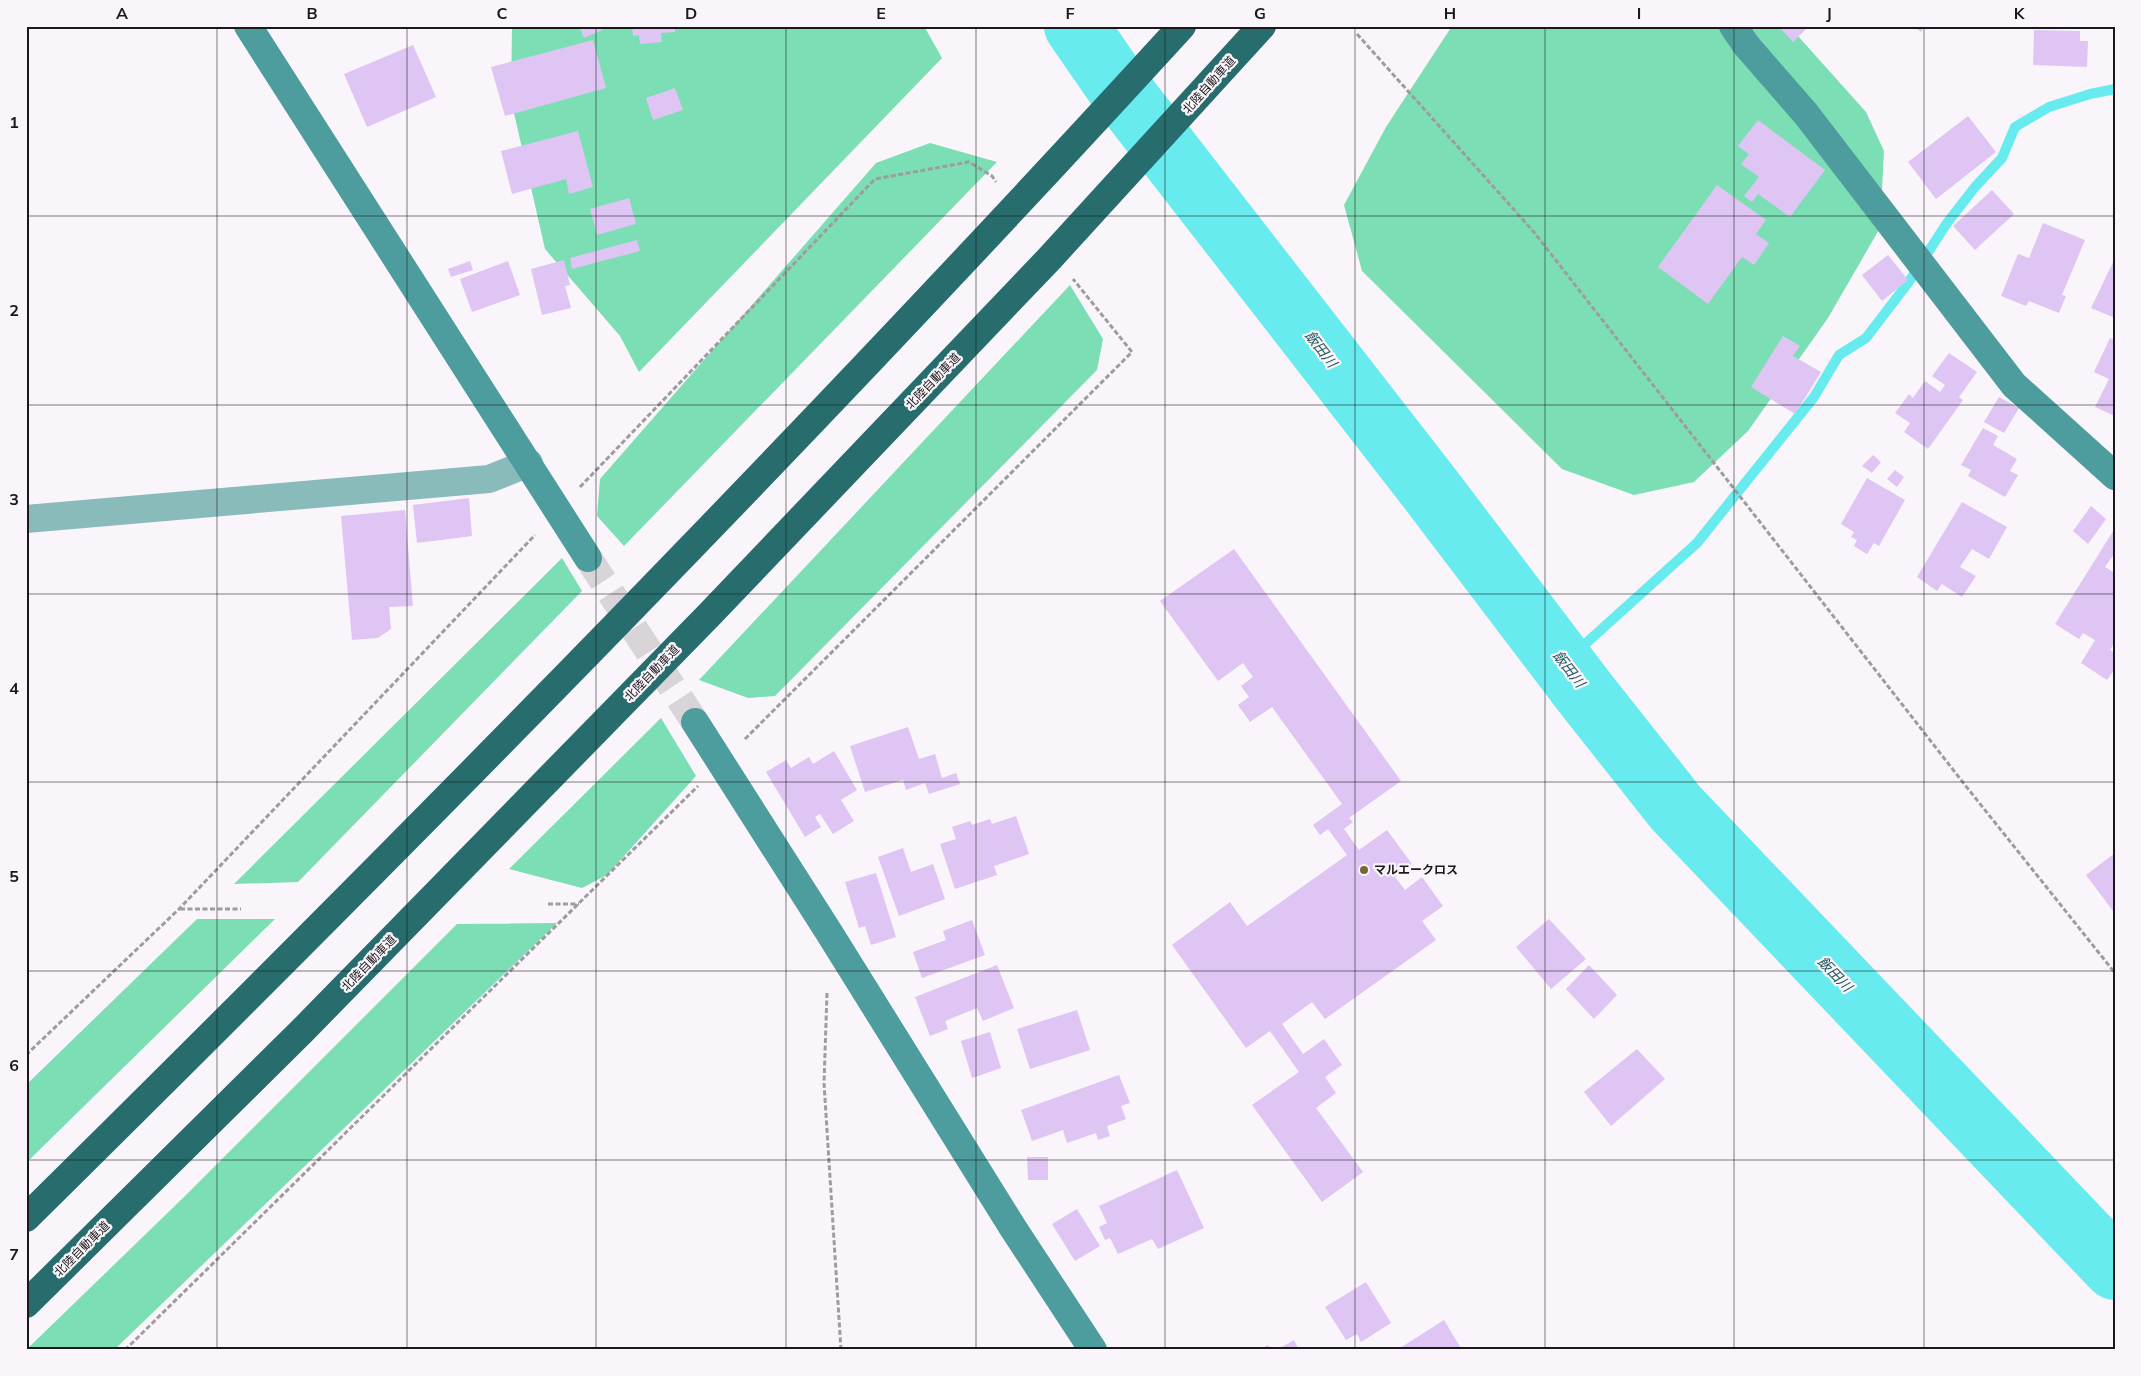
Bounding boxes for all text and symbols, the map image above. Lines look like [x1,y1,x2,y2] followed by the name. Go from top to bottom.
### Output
[116,3,128,23] text: A
[306,3,318,23] text: B
[497,3,508,23] text: C
[685,3,697,23] text: D
[876,3,886,23] text: E
[1065,3,1075,23] text: F
[1254,3,1266,23] text: G
[1444,3,1456,23] text: H
[1637,3,1641,23] text: I
[1826,3,1832,23] text: J
[2014,3,2026,23] text: K
[1179,53,1238,116] street label: 北陸自動車道
[9,112,19,132] text: 1
[9,300,19,320] text: 2
[1301,327,1342,373] water label: 飯田川
[902,350,963,412] street label: 北陸自動車道
[9,489,19,509] text: 3
[621,642,682,704] street label: 北陸自動車道
[1549,647,1590,693] water label: 飯田川
[9,678,19,698] text: 4
[1374,862,1458,877] place label: マルエークロス
[1358,864,1370,876] marker: マルエークロス
[9,866,19,886] text: 5
[338,932,399,994] street label: 北陸自動車道
[1814,953,1857,997] water label: 飯田川
[9,1055,19,1075] text: 6
[51,1218,112,1279] street label: 北陸自動車道
[9,1244,19,1264] text: 7

